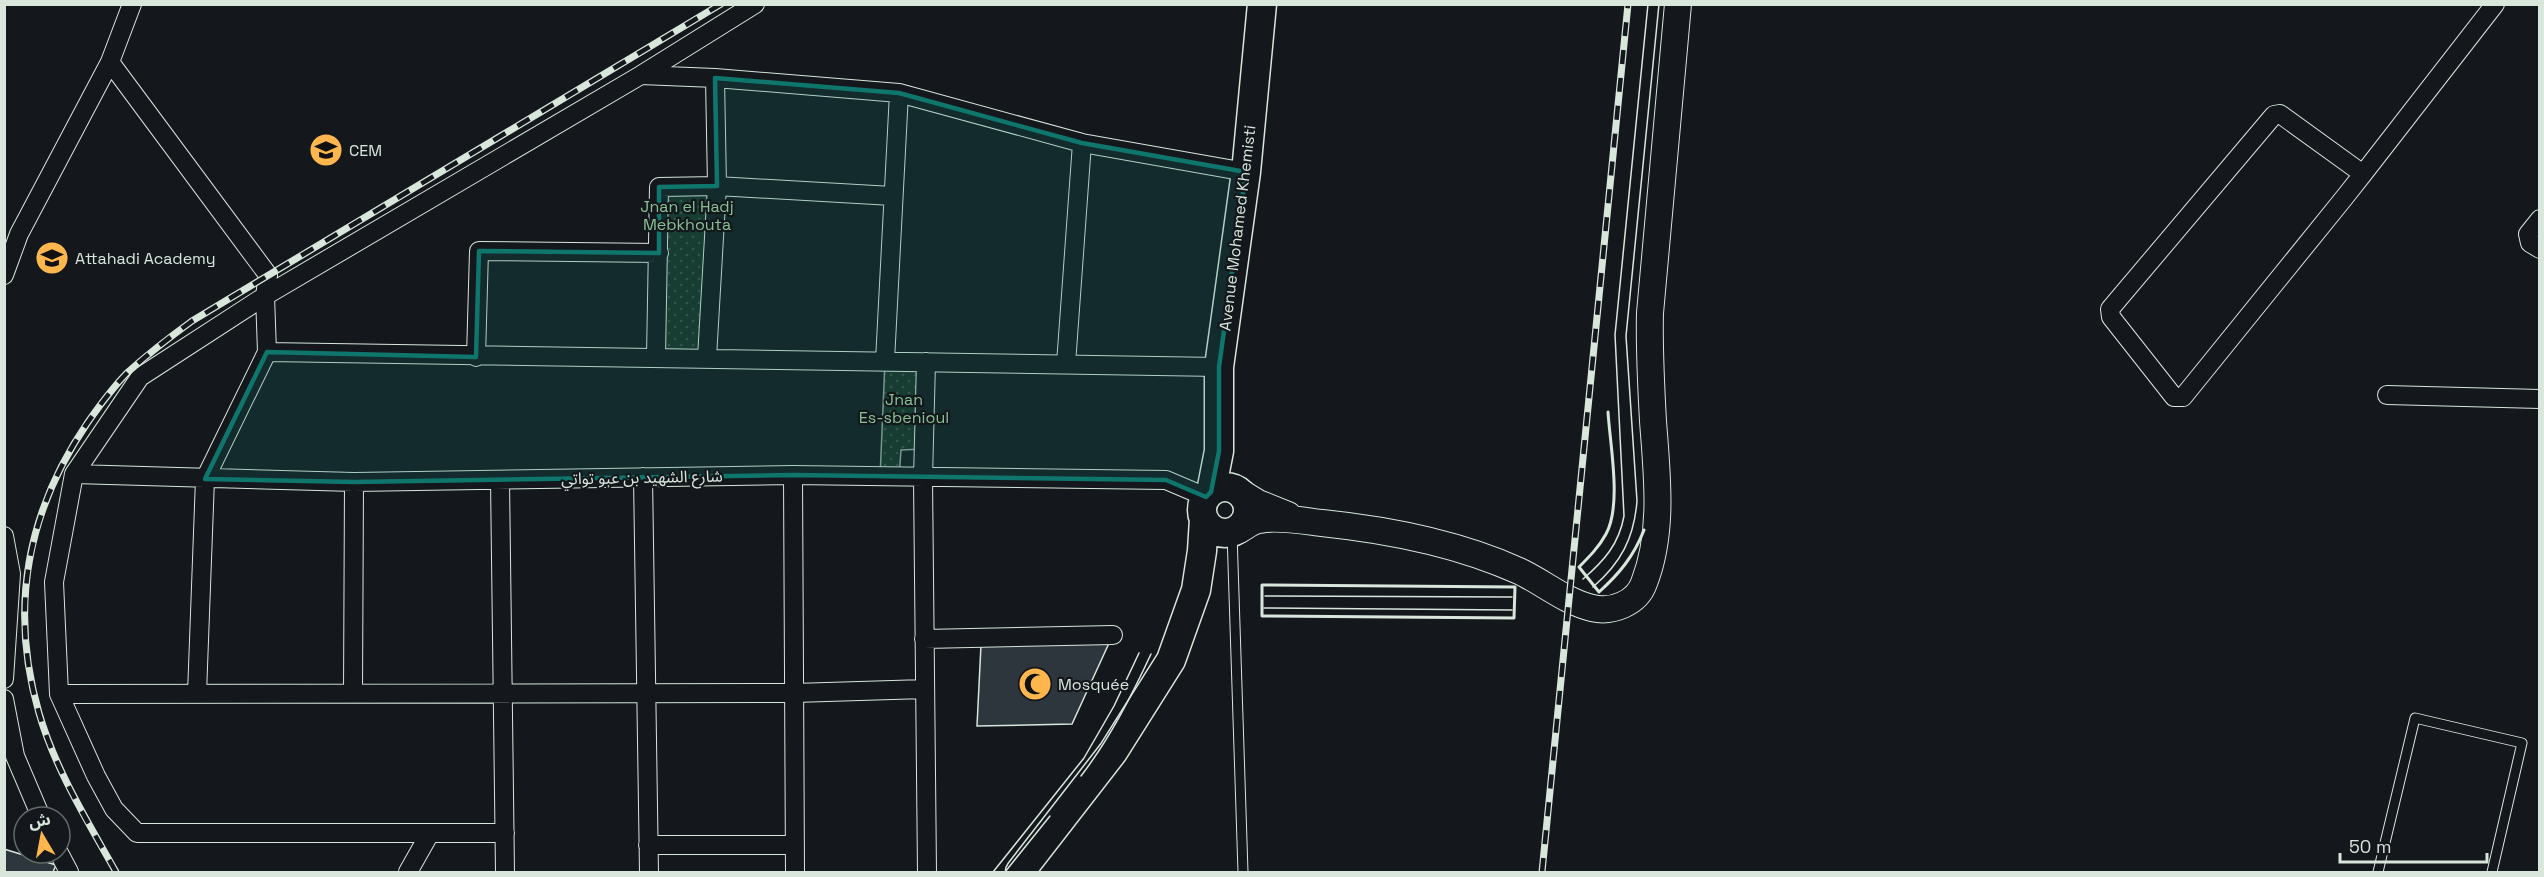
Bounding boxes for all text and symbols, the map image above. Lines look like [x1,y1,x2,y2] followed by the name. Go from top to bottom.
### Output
[1214,124,1261,332] street label: Avenue Mohamed Khemisti
[308,132,344,168] school or university icon: CEM
[349,140,382,161] place label: CEM
[640,196,734,235] park label: Jnan el Hadj Mebkhouta
[34,240,70,276] school or university icon: Attahadi Academy
[75,248,216,269] place label: Attahadi Academy
[859,389,949,428] park label: Jnan Es-sbenioul
[561,466,723,491] street label: شارع الشهيد بن عبو تواتي
[1017,666,1053,702] mosque icon: Mosquée
[1058,674,1129,695] place label: Mosquée
[12,805,72,865] north arrow
[27,808,52,833] text: ش
[2340,826,2487,864] scale bar
[2349,835,2391,858] text: 50 m

